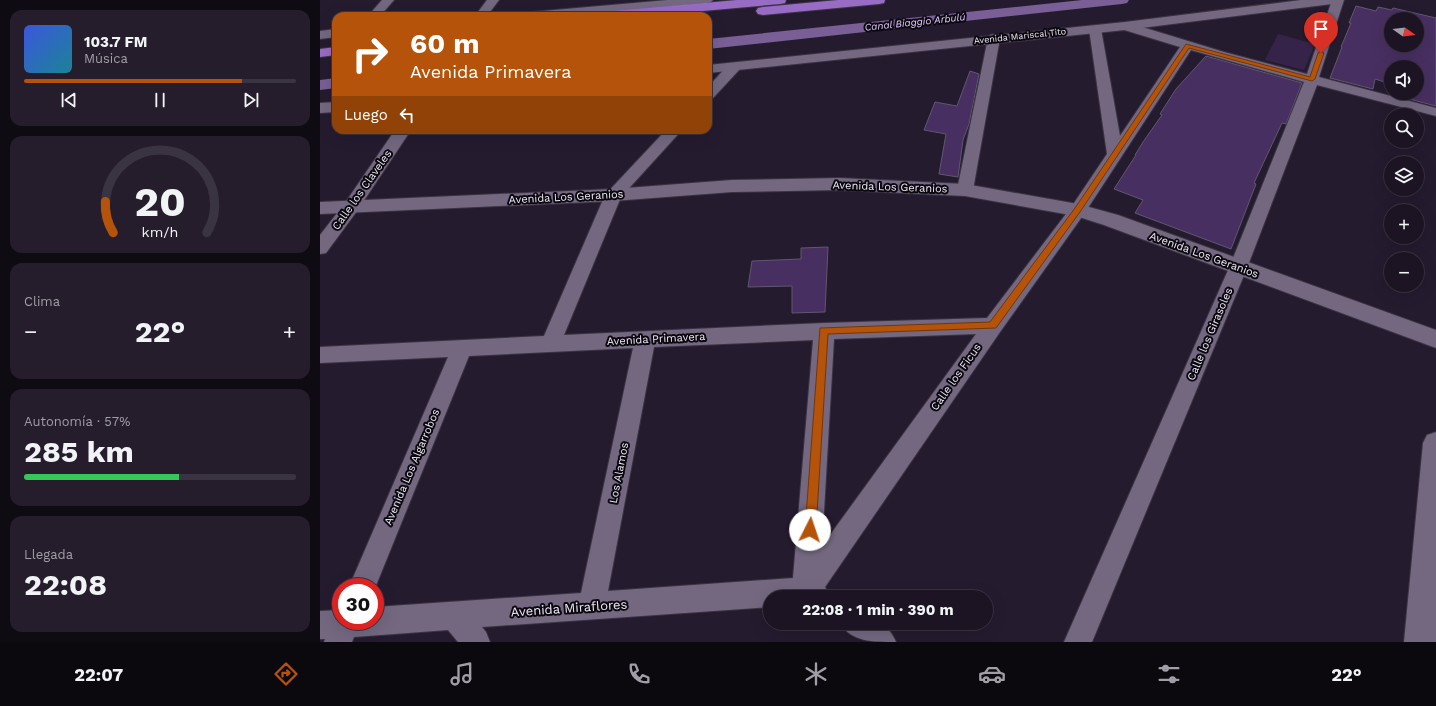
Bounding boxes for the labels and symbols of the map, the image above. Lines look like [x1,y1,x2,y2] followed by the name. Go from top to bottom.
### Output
[864,11,966,33] water label: Canal Biaggio Arbulú
[1304,12,1338,53] pin
[1384,12,1424,52] north arrow
[973,26,1067,46] street label: Avenida Mariscal Tito
[330,147,395,232] street label: Calle los Claveles
[832,178,948,196] street label: Avenida Los Geranios
[508,187,624,206] street label: Avenida Los Geranios
[1148,229,1260,281] street label: Avenida Los Geranios
[1185,285,1235,382] street label: Calle los Girasoles
[606,330,706,348] street label: Avenida Primavera
[928,341,984,413] street label: Calle los Ficus
[382,407,442,527] street label: Avenida Los Algarrobos
[607,441,631,505] street label: Los Alamos
[789,509,831,551] position arrow
[332,578,384,630] speed limit sign: 30
[510,596,628,620] street label: Avenida Miraflores

